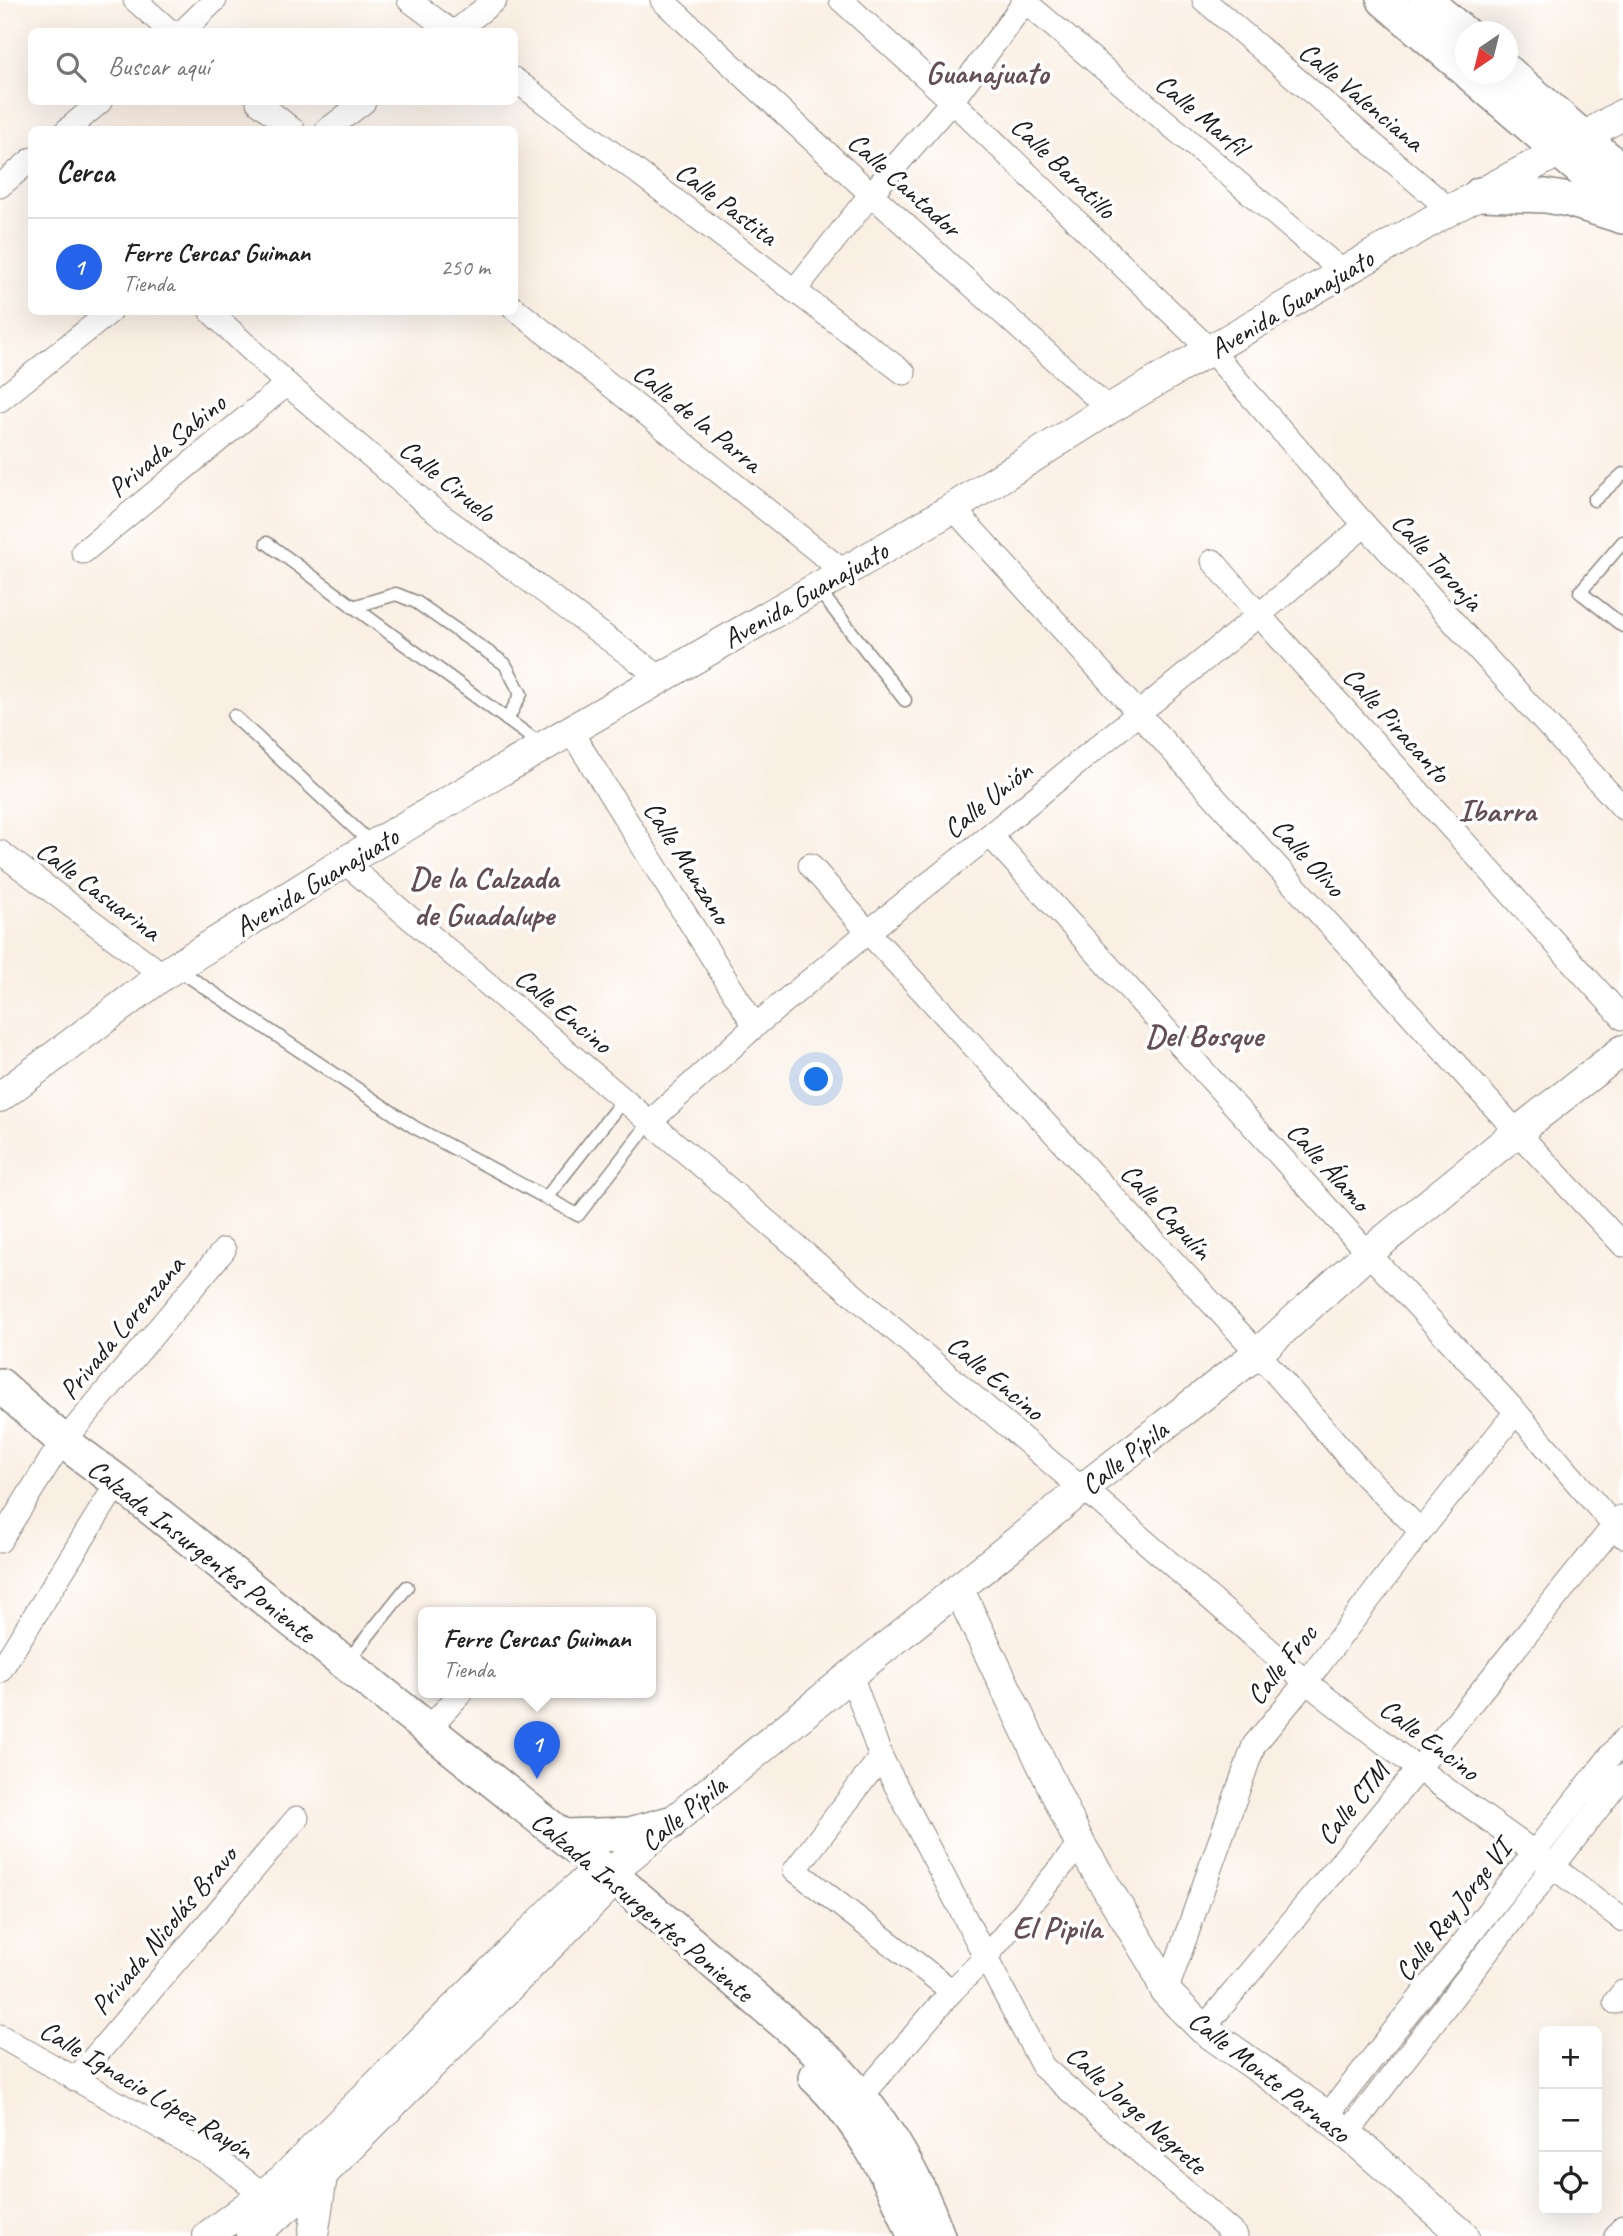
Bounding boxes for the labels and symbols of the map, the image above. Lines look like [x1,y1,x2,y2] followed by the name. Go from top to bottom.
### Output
[1455,21,1518,84] north arrow
[1292,34,1433,160] street label: Calle Valenciana
[926,52,1051,93] district label: Guanajuato
[1148,66,1259,167] street label: Calle Marfil
[1004,109,1125,228] street label: Calle Baratillo
[841,124,970,246] street label: Calle Cantador
[669,154,786,254] street label: Calle Pastita
[1203,240,1381,366] street label: Avenida Guanajuato
[626,355,771,482] street label: Calle de la Parra
[100,384,234,505] street label: Privada Sabino
[392,431,505,531] street label: Calle Ciruelo
[1384,505,1492,619] street label: Calle Toronja
[716,532,896,656] street label: Avenida Guanajuato
[1335,659,1459,791] street label: Calle Piracanto
[936,752,1040,846] street label: Calle Unión
[1458,790,1539,831] district label: Ibarra
[636,794,741,933] street label: Calle Manzano
[1264,811,1354,905] street label: Calle Olivo
[228,818,406,944] street label: Avenida Guanajuato
[29,832,169,950] street label: Calle Casuarina
[409,857,562,935] district label: De la Calzada de Guadalupe
[508,960,621,1062] street label: Calle Encino
[1145,1015,1266,1056] district label: Del Bosque
[799,1062,833,1096] your location
[1279,1114,1380,1221] street label: Calle Álamo
[1113,1156,1221,1268] street label: Calle Capulín
[51,1247,193,1406] street label: Privada Lorenzana
[940,1327,1053,1429] street label: Calle Encino
[1074,1411,1176,1502] street label: Calle Pípila
[81,1451,324,1651] street label: Calzada Insurgentes Poniente
[1238,1615,1326,1712] street label: Calle Froc
[1373,1691,1488,1790] street label: Calle Encino
[514,1721,560,1779] pin: 1
[1309,1753,1398,1852] street label: Calle CTM
[633,1767,735,1859] street label: Calle Pípila
[524,1803,762,2011] street label: Calzada Insurgentes Poniente
[1386,1828,1522,1988] street label: Calle Rey Jorge VI
[83,1836,246,2022] street label: Privada Nicolás Bravo
[1012,1907,1104,1948] district label: El Pipila
[1182,2002,1359,2152] street label: Calle Monte Parnaso
[34,2012,261,2168] street label: Calle Ignacio López Rayón
[1059,2037,1216,2183] street label: Calle Jorge Negrete

